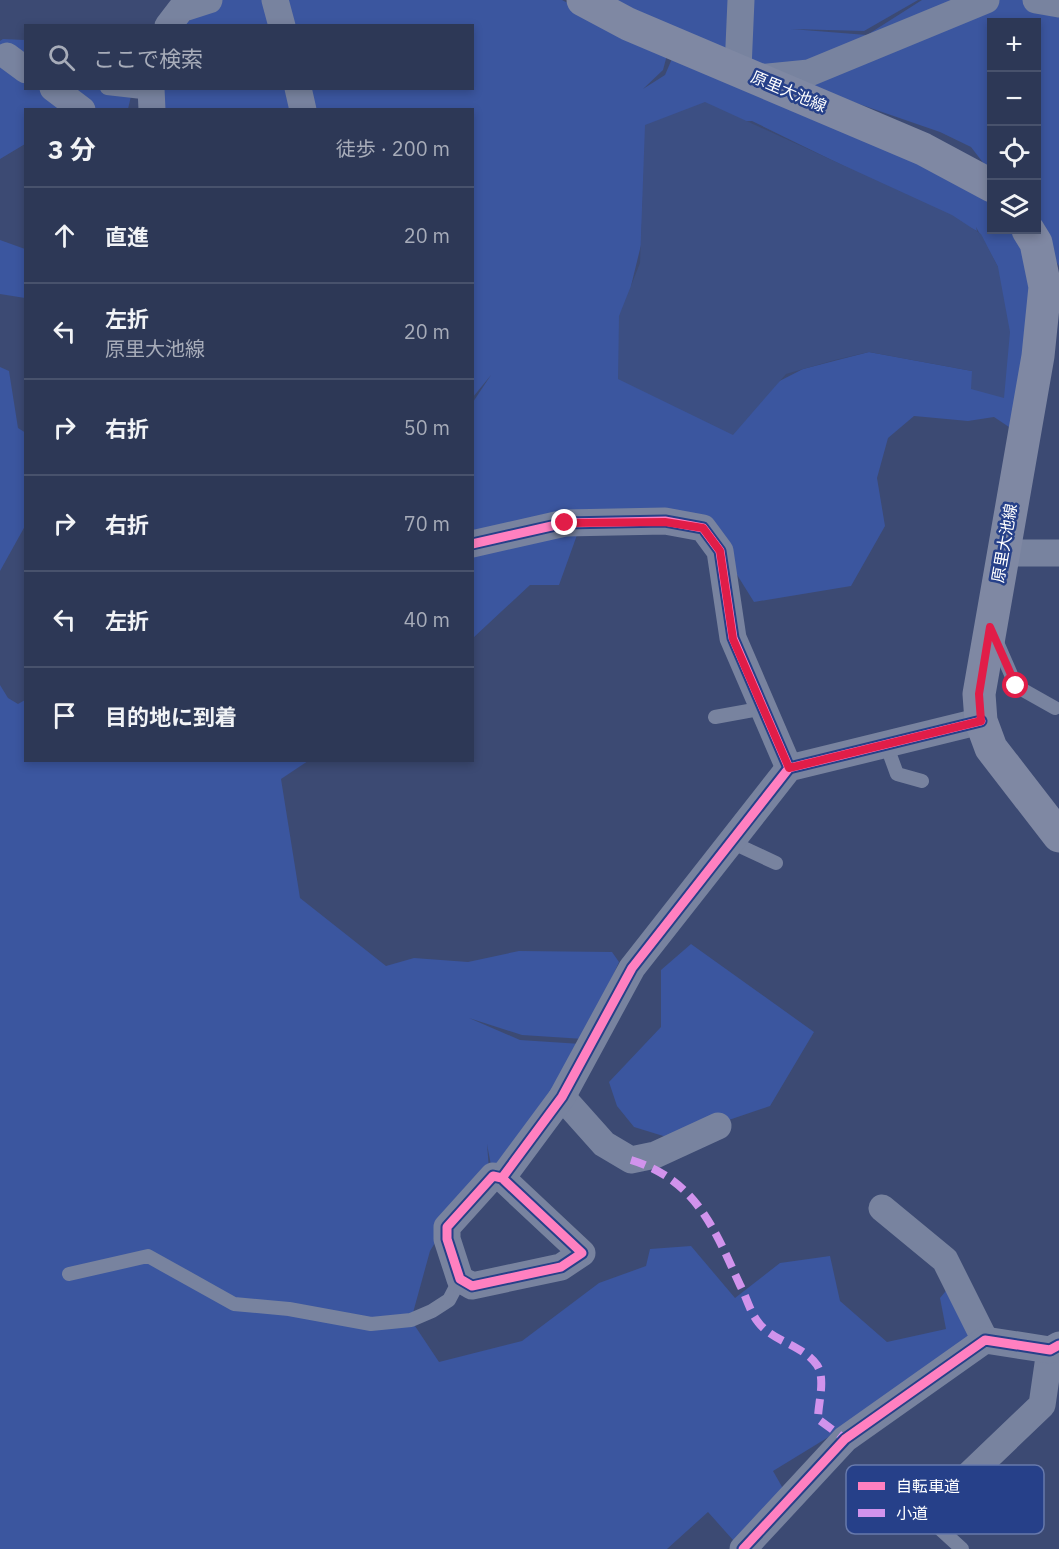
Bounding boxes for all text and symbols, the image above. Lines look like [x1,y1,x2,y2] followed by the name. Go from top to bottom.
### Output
[987,18,1041,234] map controls
[987,18,1041,72] button: +
[24,24,474,90] search box
[45,41,78,74] icon: search
[93,44,203,73] text: ここで検索
[748,66,830,116] street label: 原里大池線
[987,72,1041,126] button: −
[987,126,1041,180] button: locate
[48,132,96,166] text: 3 分
[336,135,450,162] text: 徒歩 · 200 m
[987,180,1041,234] button: layers
[48,219,81,252] icon: ahead
[105,222,149,251] text: 直進
[404,222,450,249] text: 20 m
[105,304,149,333] text: 左折
[48,315,81,348] icon: left
[404,318,450,345] text: 20 m
[105,335,205,362] text: 原里大池線
[48,411,81,444] icon: right
[105,414,149,443] text: 右折
[404,414,450,441] text: 50 m
[987,502,1021,584] street label: 原里大池線
[48,507,81,540] icon: right
[551,509,577,535] route end
[105,510,149,539] text: 右折
[404,510,450,537] text: 70 m
[48,603,81,636] icon: left
[105,606,149,635] text: 左折
[404,606,450,633] text: 40 m
[1002,672,1028,698] route start
[48,699,81,732] icon: arrive
[105,702,237,731] text: 目的地に到着
[846,1465,1044,1534] legend
[896,1476,960,1496] text: 自転車道
[896,1503,928,1523] text: 小道

